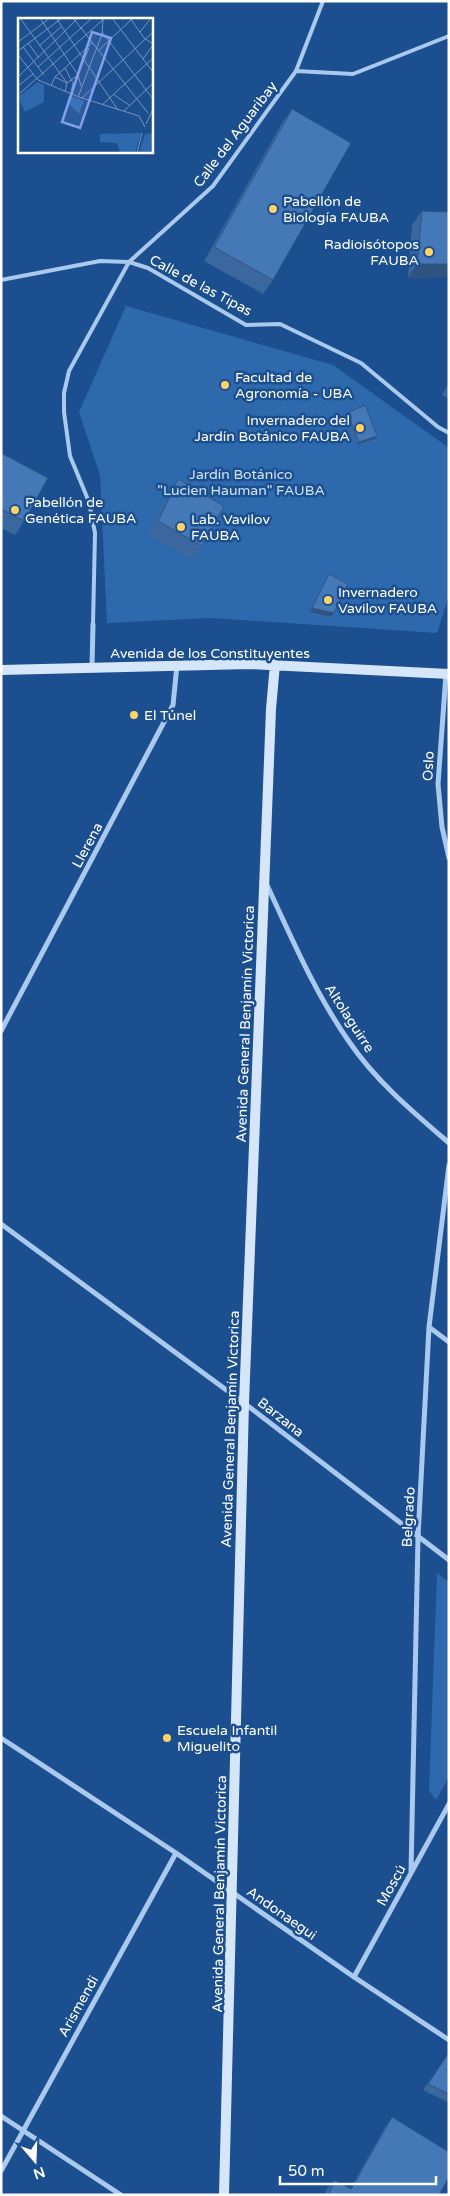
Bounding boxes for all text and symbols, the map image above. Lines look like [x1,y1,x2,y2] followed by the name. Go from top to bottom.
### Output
[18,18,152,152] inset map
[190,78,281,191] street label: Calle del Aguaribay
[283,193,389,226] place label: Pabellón de Biología FAUBA
[267,203,279,215] marker: Pabellón de Biología FAUBA
[324,236,419,269] place label: Radioisótopos FAUBA
[423,246,435,258] marker: Radioisótopos FAUBA
[147,251,255,320] street label: Calle de las Tipas
[235,369,353,402] place label: Facultad de Agronomía - UBA
[219,379,231,391] marker: Facultad de Agronomía - UBA
[194,412,350,445] place label: Invernadero del Jardín Botánico FAUBA
[354,422,366,434] marker: Invernadero del Jardín Botánico FAUBA
[157,466,325,499] park label: Jardín Botánico "Lucien Hauman" FAUBA
[25,494,137,527] place label: Pabellón de Genética FAUBA
[9,504,21,516] marker: Pabellón de Genética FAUBA
[191,511,270,544] place label: Lab. Vavilov FAUBA
[175,521,187,533] marker: Lab. Vavilov FAUBA
[338,584,437,617] place label: Invernadero Vavilov FAUBA
[322,594,334,606] marker: Invernadero Vavilov FAUBA
[110,645,310,662] street label: Avenida de los Constituyentes
[144,707,196,724] place label: El Túnel
[128,709,140,721] marker: El Túnel
[419,751,438,781] street label: Oslo
[68,820,106,871] street label: Llerena
[233,905,258,1143] street label: Avenida General Benjamín Victorica
[321,981,378,1056] street label: Altolaguirre
[218,1310,243,1548] street label: Avenida General Benjamín Victorica
[254,1394,307,1441] street label: Barzana
[398,1486,419,1548] street label: Belgrado
[177,1722,277,1755] place label: Escuela Infantil Miguelito
[161,1732,173,1744] marker: Escuela Infantil Miguelito
[209,1775,230,2013] street label: Avenida General Benjamín Victorica
[373,1862,410,1909] street label: Moscú
[243,1883,320,1944] street label: Andonaegui
[55,1973,102,2040] street label: Arismendi
[10,2136,60,2186] north arrow
[280,2154,436,2186] scale bar
[288,2162,325,2180] text: 50 m
[31,2163,47,2183] text: N

